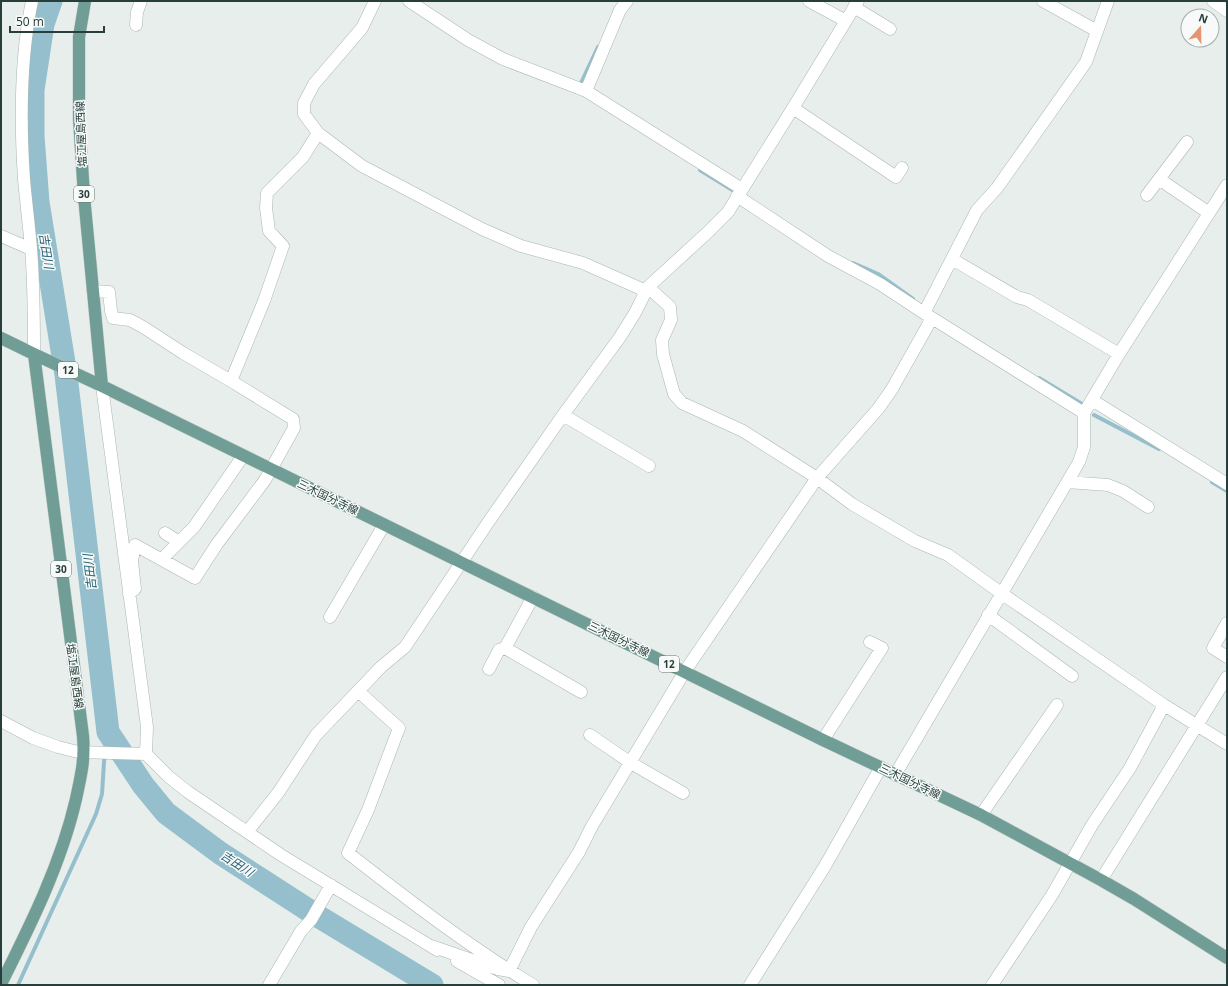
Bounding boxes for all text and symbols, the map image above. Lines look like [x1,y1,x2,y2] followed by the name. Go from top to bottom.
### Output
[10,8,104,34] scale bar
[1180,8,1220,48] north arrow
[1197,10,1210,27] text: N
[16,13,44,30] text: 50 m
[72,101,89,167] street label: 塩江屋島西線
[74,186,94,202] road number: 30
[35,232,58,272] water label: 吉田川
[58,362,78,378] road number: 12
[295,475,361,518] street label: 三木国分寺線
[79,551,100,591] water label: 吉田川
[51,561,71,577] road number: 30
[586,617,652,660] street label: 三木国分寺線
[63,642,88,710] street label: 塩江屋島西線
[659,656,679,672] road number: 12
[877,759,943,802] street label: 三木国分寺線
[218,847,259,882] water label: 吉田川

